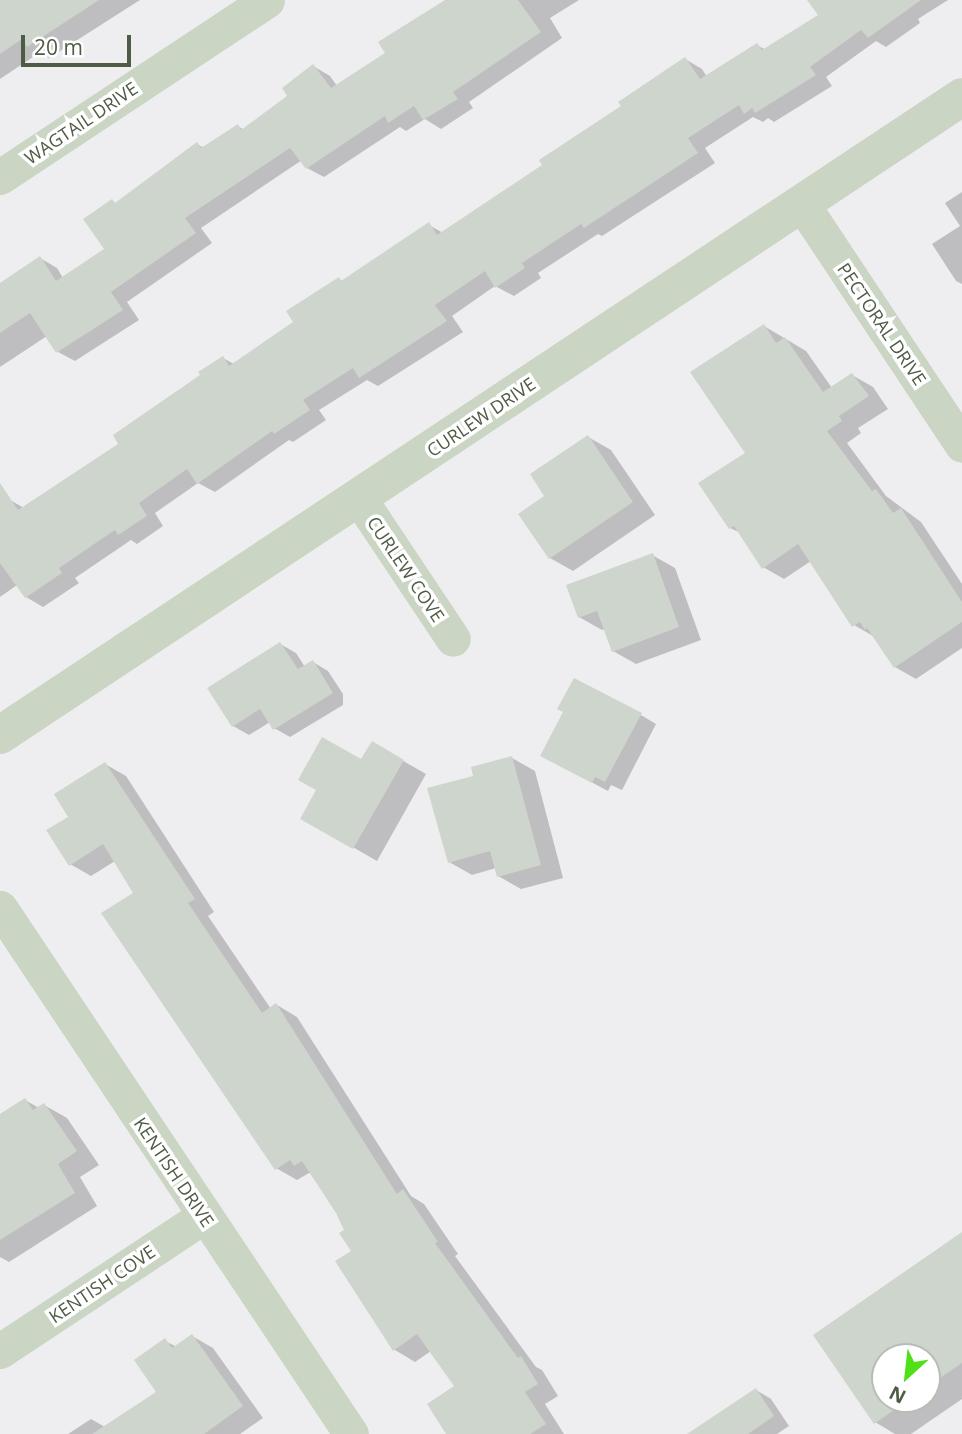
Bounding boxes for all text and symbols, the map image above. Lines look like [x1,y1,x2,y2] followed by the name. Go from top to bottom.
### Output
[24,21,135,65] scale bar
[34,33,83,61] text: 20 m
[20,77,142,169] street label: WAGTAIL DRIVE
[833,259,931,389] street label: PECTORAL DRIVE
[423,373,539,461] street label: CURLEW DRIVE
[363,512,449,626] street label: CURLEW COVE
[129,1113,219,1231] street label: KENTISH DRIVE
[45,1241,159,1327] street label: KENTISH COVE
[871,1343,941,1413] north arrow
[885,1380,910,1410] text: N

